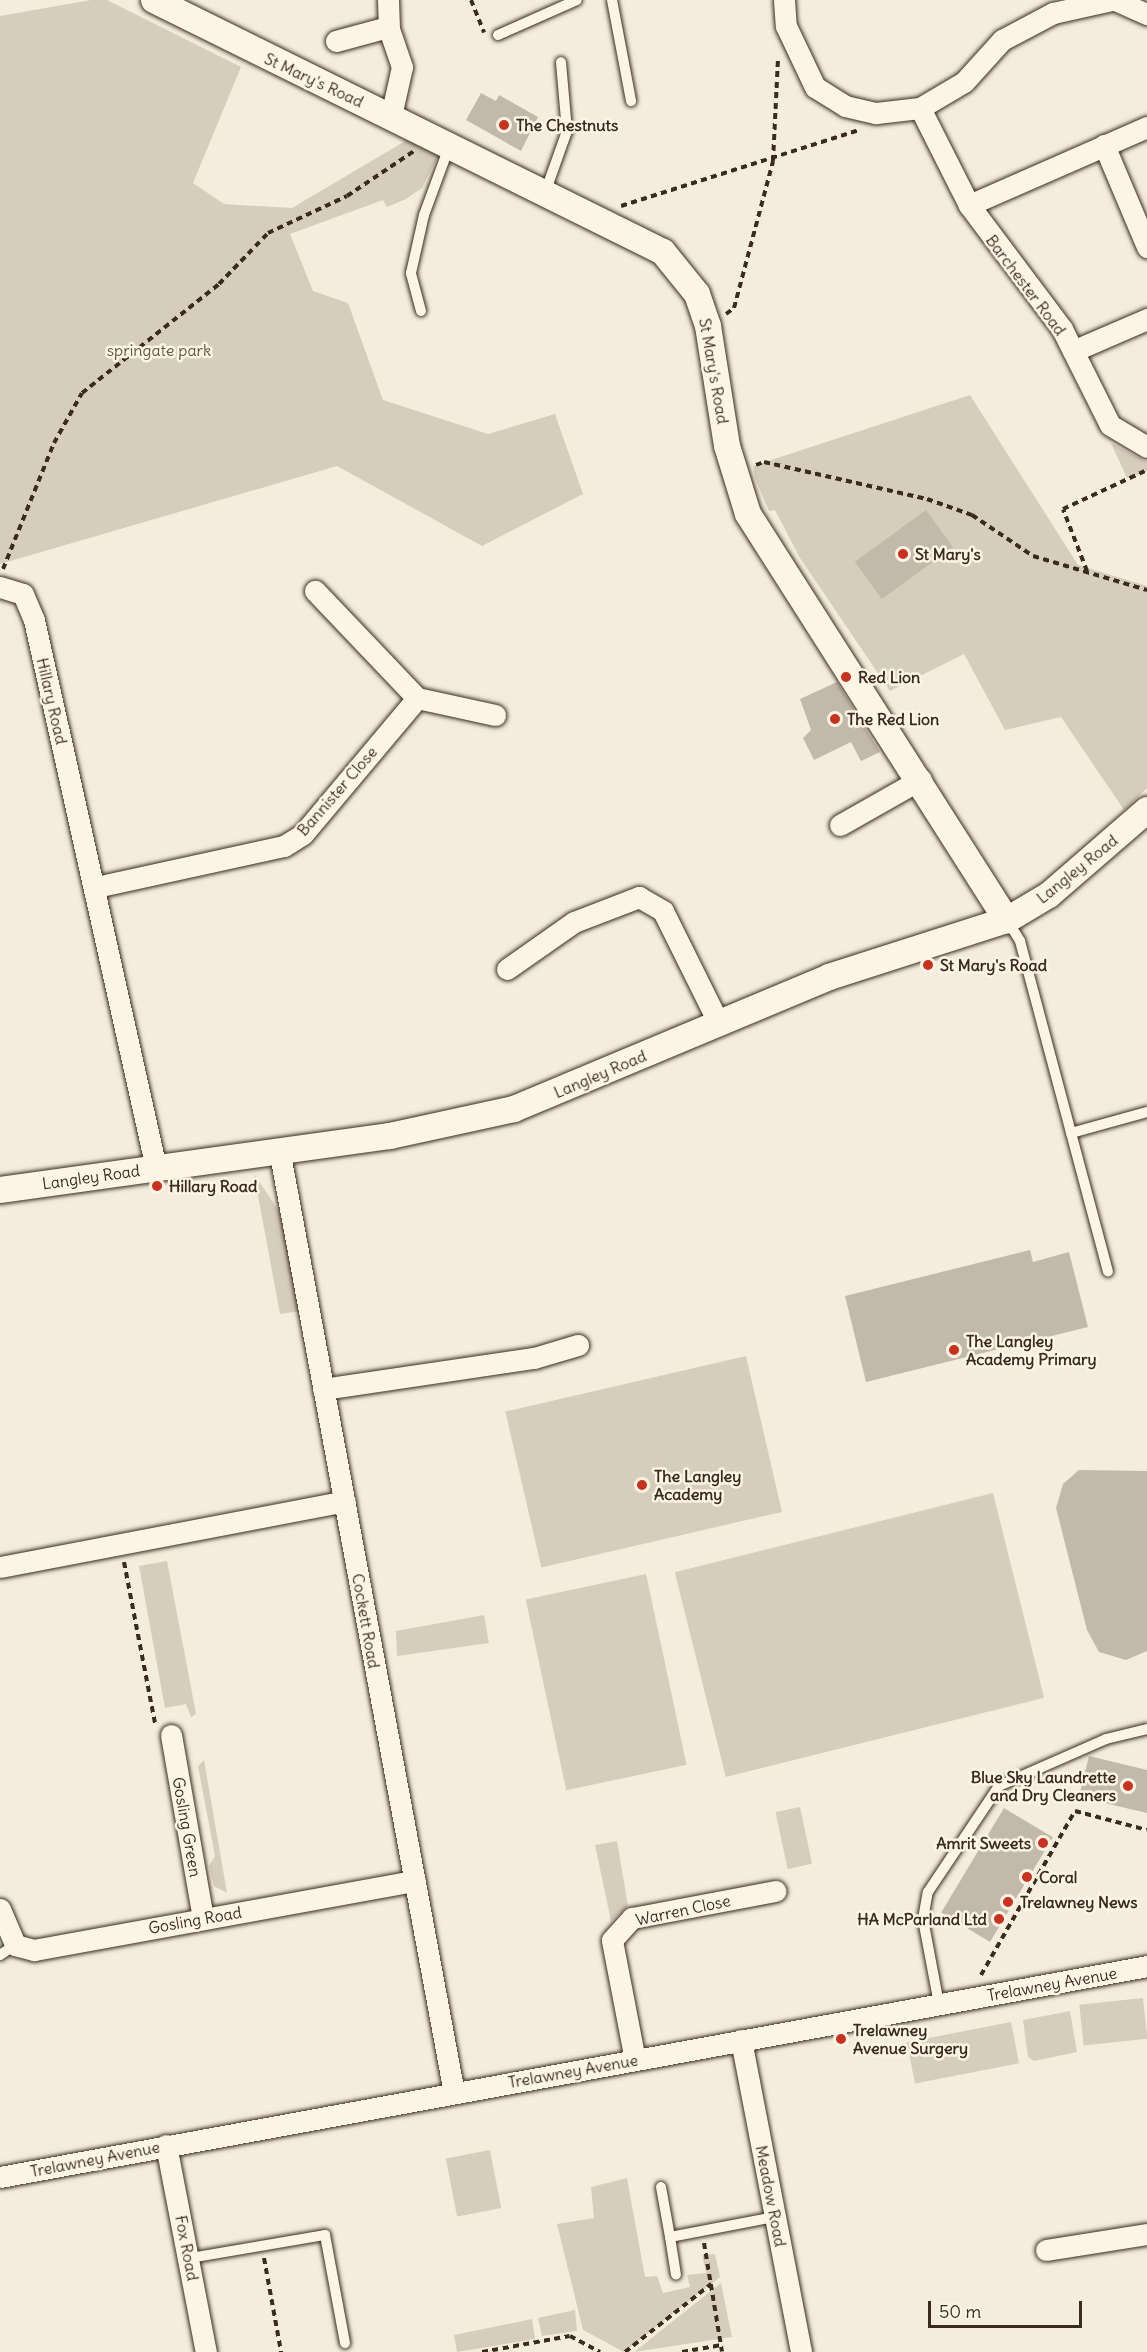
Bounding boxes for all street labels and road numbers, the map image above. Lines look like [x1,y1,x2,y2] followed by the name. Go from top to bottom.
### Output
[261,49,367,111] street label: St Mary's Road
[982,231,1070,339] street label: Barchester Road
[695,317,733,425] street label: St Mary's Road
[33,656,71,746] street label: Hillary Road
[293,742,381,840] street label: Bannister Close
[1033,831,1121,907] street label: Langley Road
[551,1046,649,1102] street label: Langley Road
[41,1161,141,1193] street label: Langley Road
[348,1572,384,1670] street label: Cockett Road
[169,1776,205,1878] street label: Gosling Green
[634,1891,732,1929] street label: Warren Close
[147,1902,243,1938] street label: Gosling Road
[986,1963,1118,2005] street label: Trelawney Avenue
[507,2050,639,2092] street label: Trelawney Avenue
[29,2137,161,2181] street label: Trelawney Avenue
[752,2144,790,2248] street label: Meadow Road
[171,2214,203,2282] street label: Fox Road

